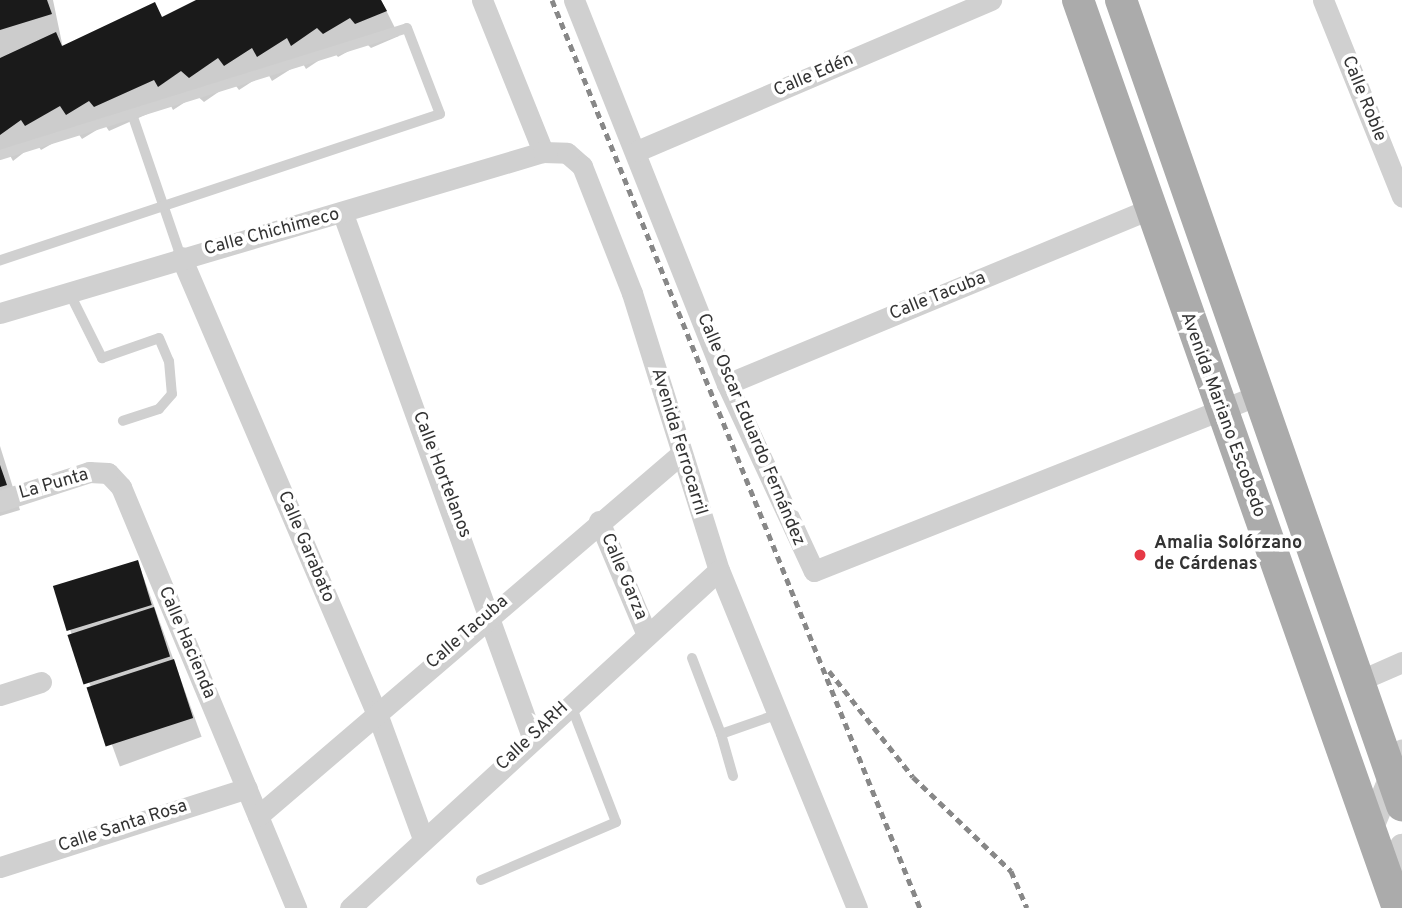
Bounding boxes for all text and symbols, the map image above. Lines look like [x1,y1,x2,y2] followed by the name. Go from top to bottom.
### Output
[771,50,857,102] street label: Calle Edén
[1336,53,1390,145] street label: Calle Roble
[202,205,342,261] street label: Calle Chichimeco
[887,268,989,326] street label: Calle Tacuba
[1175,309,1269,521] street label: Avenida Mariano Escobedo
[691,310,809,550] street label: Calle Oscar Eduardo Fernández
[645,366,711,518] street label: Avenida Ferrocarril
[407,409,475,541] street label: Calle Hortelanos
[17,465,91,505] street label: La Punta
[272,488,338,606] street label: Calle Garabato
[595,530,651,624] street label: Calle Garza
[1154,534,1302,576] place label: Amalia Solórzano de Cárdenas
[1132,547,1148,563] marker: Amalia Solórzano de Cárdenas
[153,584,219,702] street label: Calle Hacienda
[422,591,514,675] street label: Calle Tacuba
[492,698,574,776] street label: Calle SARH
[56,796,190,858] street label: Calle Santa Rosa

